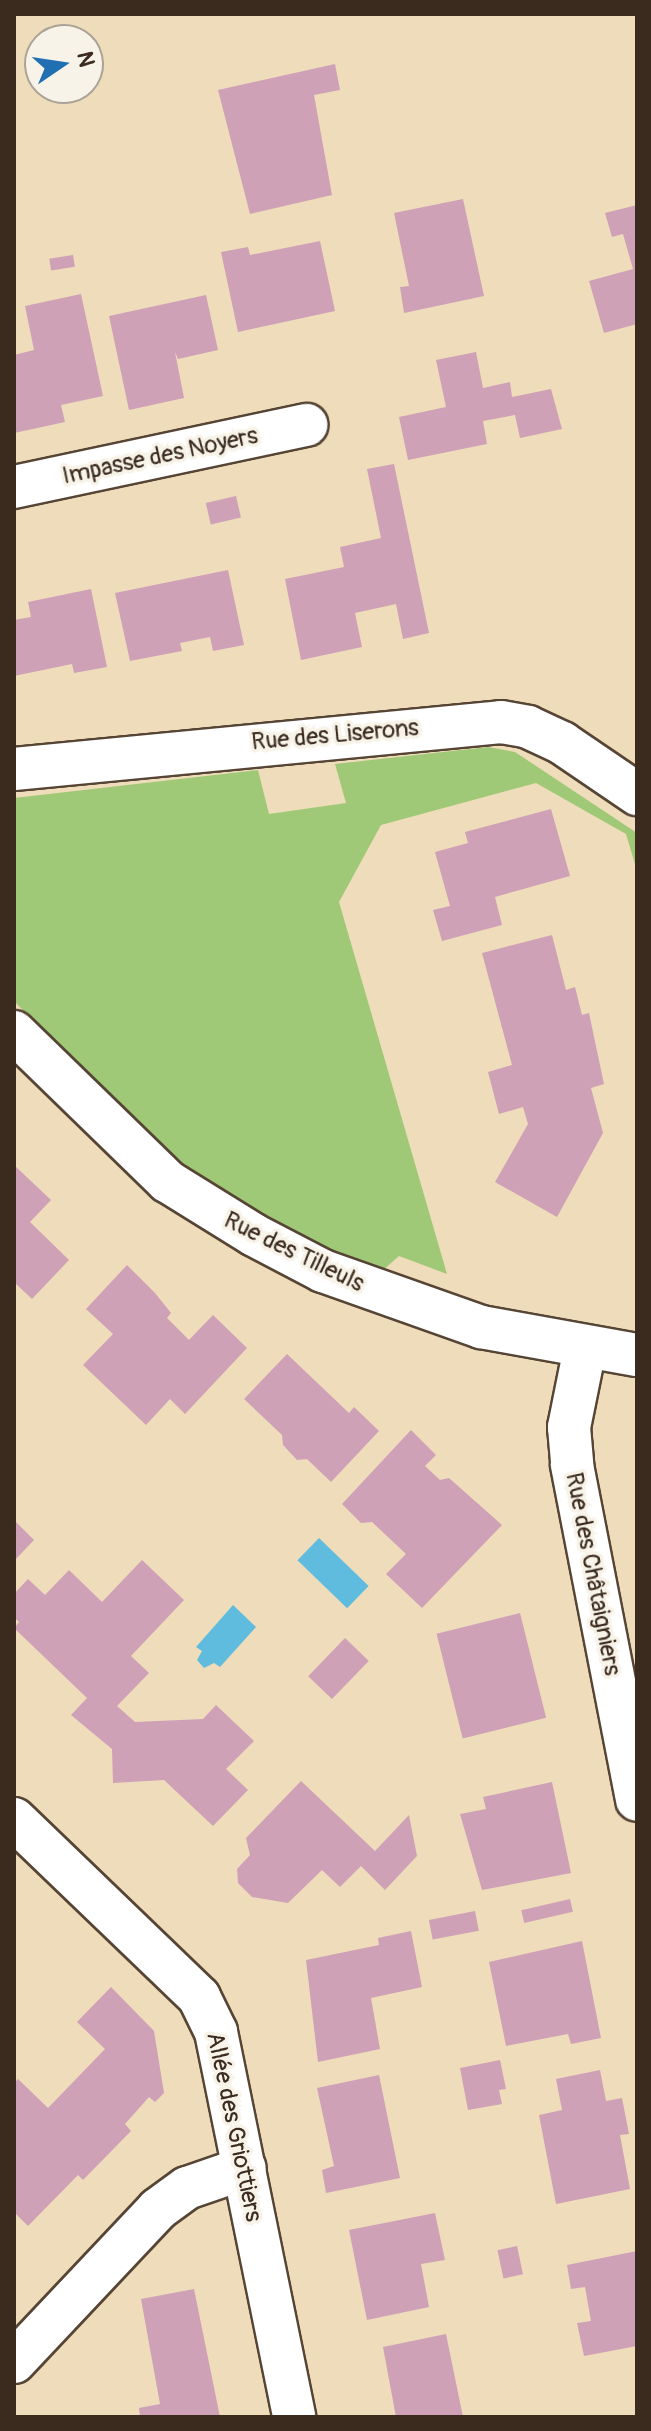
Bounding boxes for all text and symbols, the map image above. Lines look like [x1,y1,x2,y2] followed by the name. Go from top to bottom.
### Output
[24,24,104,104] north arrow
[70,49,101,69] text: N
[60,421,260,491] street label: Impasse des Noyers
[250,713,420,757] street label: Rue des Liserons
[219,1206,369,1298] street label: Rue des Tilleuls
[559,1470,627,1678] street label: Rue des Châtaigniers
[200,2030,268,2224] street label: Allée des Griottiers

